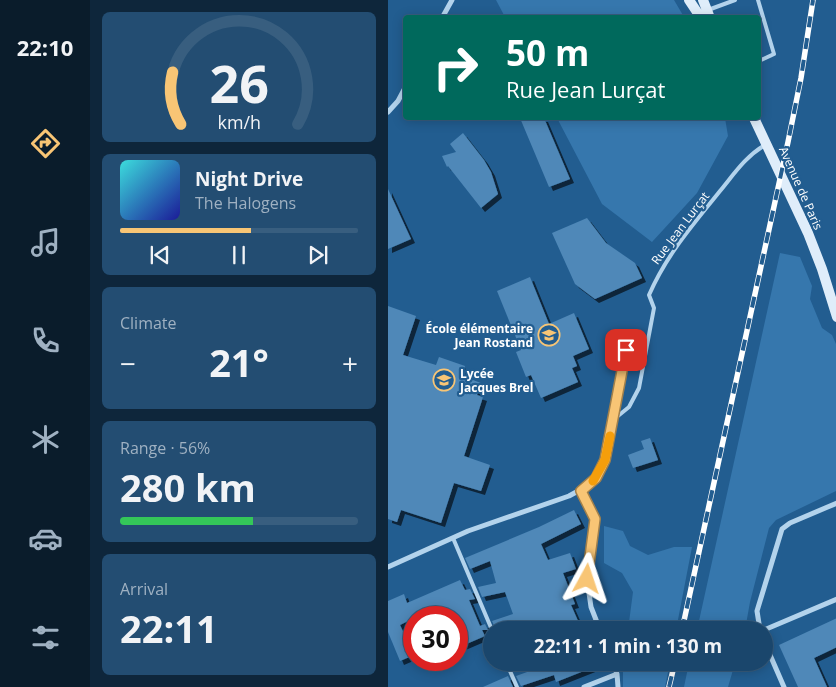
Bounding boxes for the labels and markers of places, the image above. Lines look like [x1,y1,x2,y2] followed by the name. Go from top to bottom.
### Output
[426,320,533,351] place label: École élémentaire Jean Rostand
[537,323,561,347] school or university icon: École élémentaire Jean Rostand
[605,329,647,371] pin
[459,365,533,396] place label: Lycée Jacques Brel
[432,368,456,392] school or university icon: Lycée Jacques Brel

